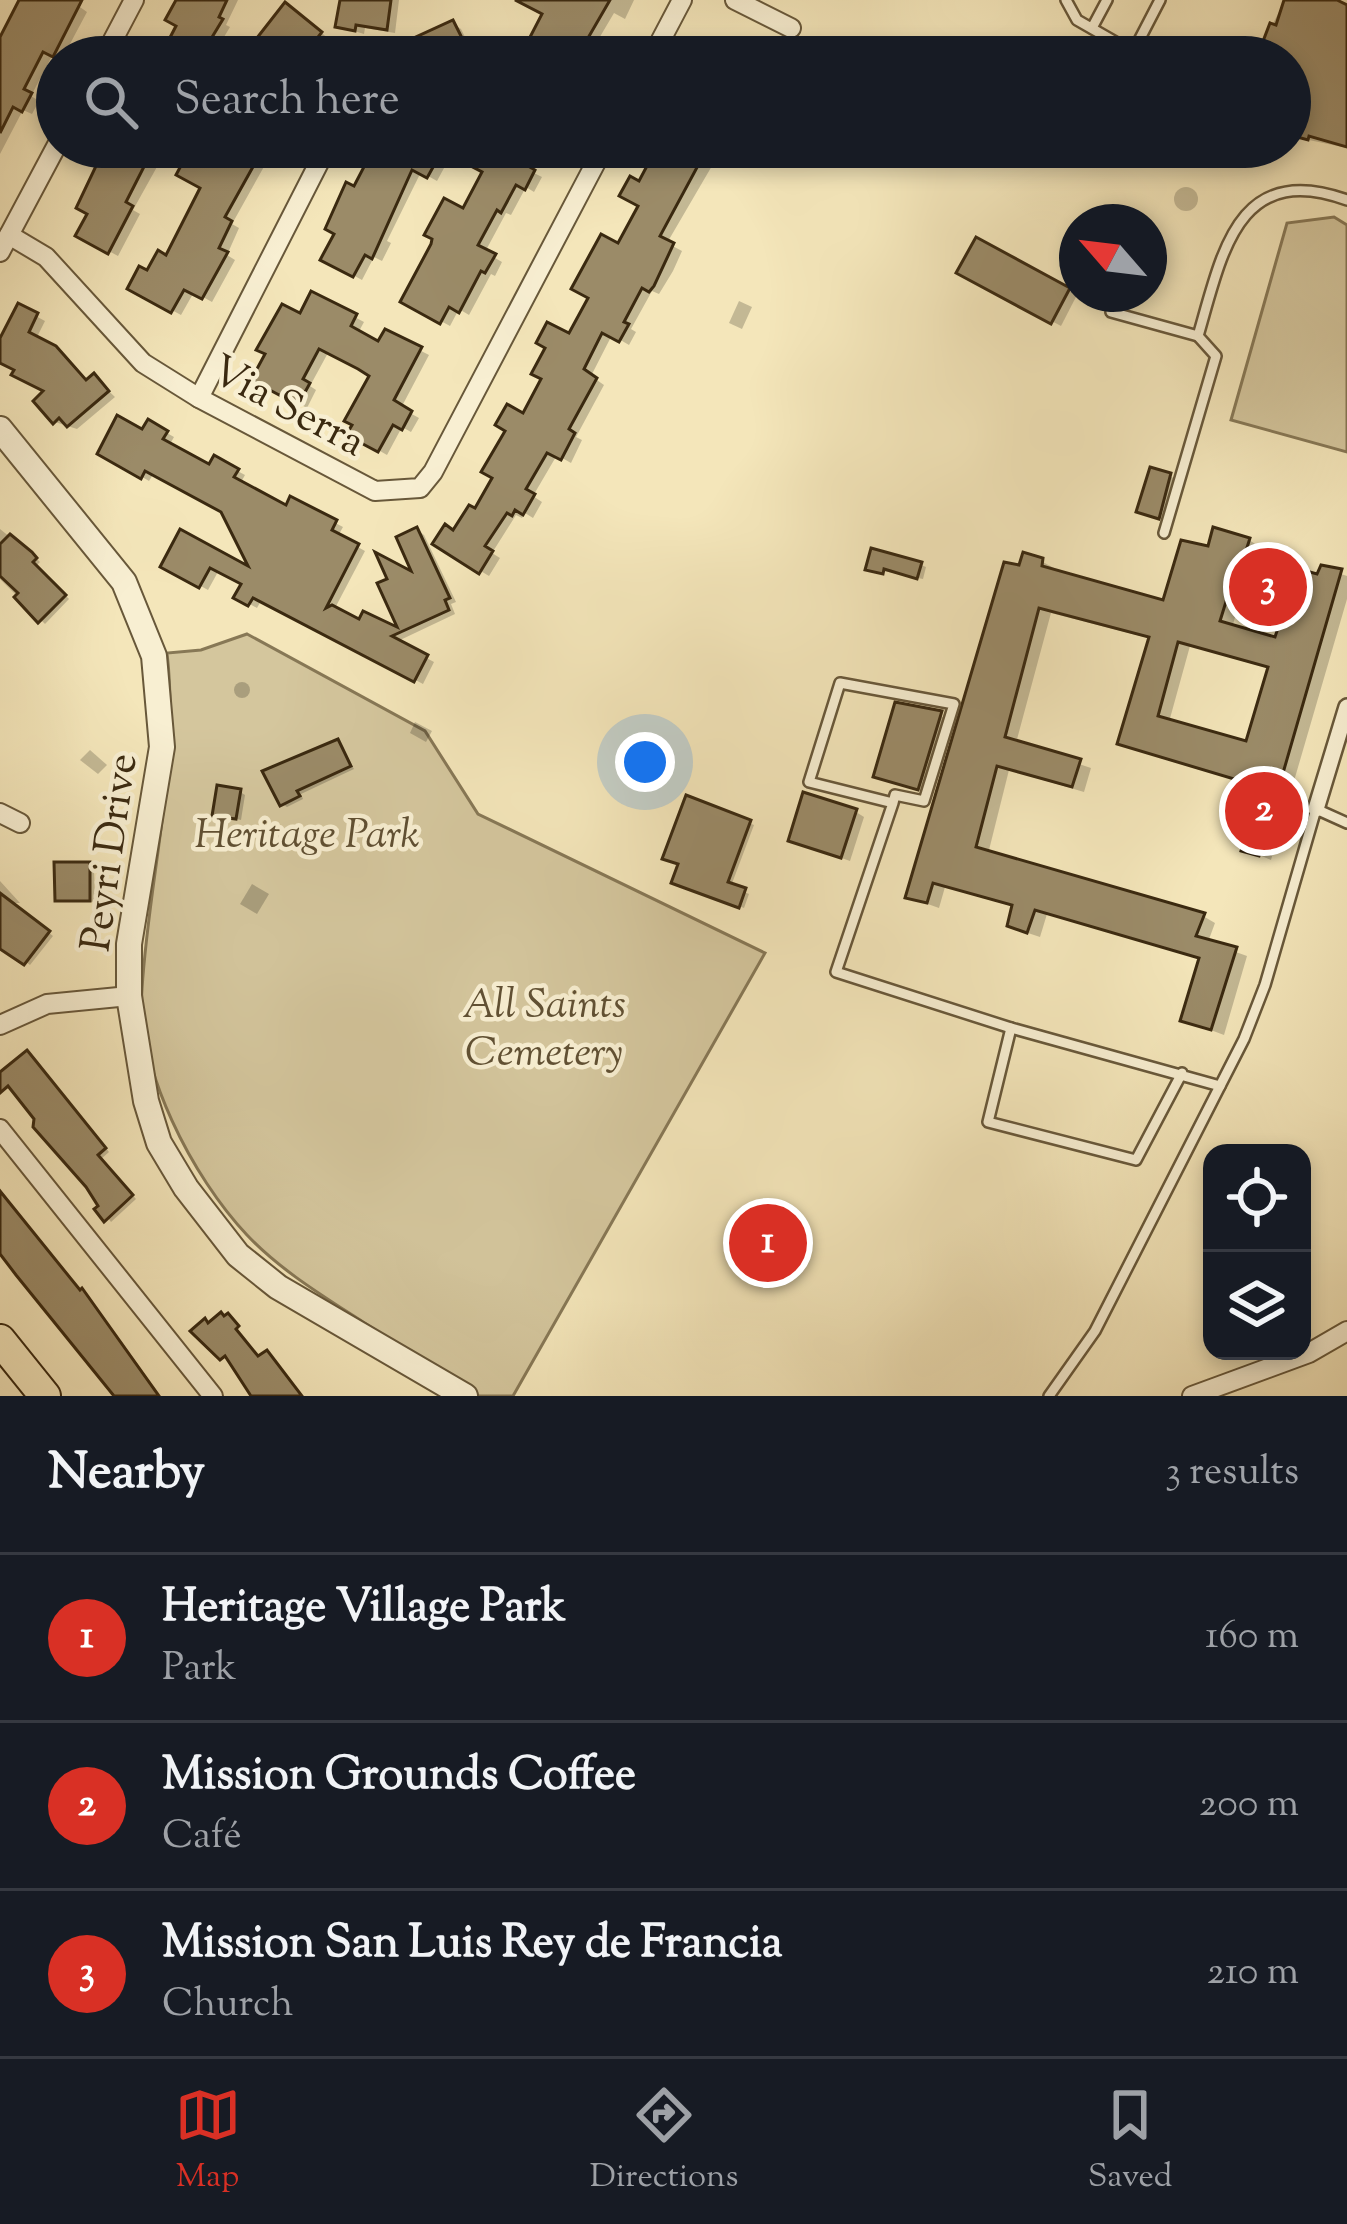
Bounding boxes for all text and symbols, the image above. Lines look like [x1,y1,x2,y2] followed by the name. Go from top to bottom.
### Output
[36,36,1311,168] search box
[78,69,144,135] icon: search
[174,70,400,135] text: Search here
[1059,204,1167,312] north arrow
[199,343,375,474] street label: Via Serra
[1229,542,1307,632] pin: 3
[615,732,675,792] your location
[68,750,156,956] street label: Peyri Drive
[1225,766,1303,856] pin: 2
[195,807,419,867] park label: Heritage Park
[462,977,626,1085] park label: All Saints Cemetery
[1203,1144,1311,1360] map controls
[1203,1144,1311,1252] button: locate
[729,1198,807,1288] pin: 1
[1203,1252,1311,1360] button: layers
[48,1438,205,1511] text: Nearby
[1165,1446,1299,1502] text: 3 results
[162,1577,566,1642] text: Heritage Village Park
[80,1610,94,1666] text: 1
[1205,1610,1299,1666] text: 160 m
[162,1642,237,1698] text: Park
[162,1745,636,1810] text: Mission Grounds Coffee
[78,1778,96,1834] text: 2
[1199,1778,1299,1834] text: 200 m
[162,1810,242,1866] text: Café
[162,1913,782,1978] text: Mission San Luis Rey de Francia
[79,1946,95,2002] text: 3
[1207,1946,1299,2002] text: 210 m
[162,1978,293,2034] text: Church
[175,2082,241,2202] tab: Map
[590,2082,739,2202] tab: Directions
[1088,2082,1172,2202] tab: Saved

